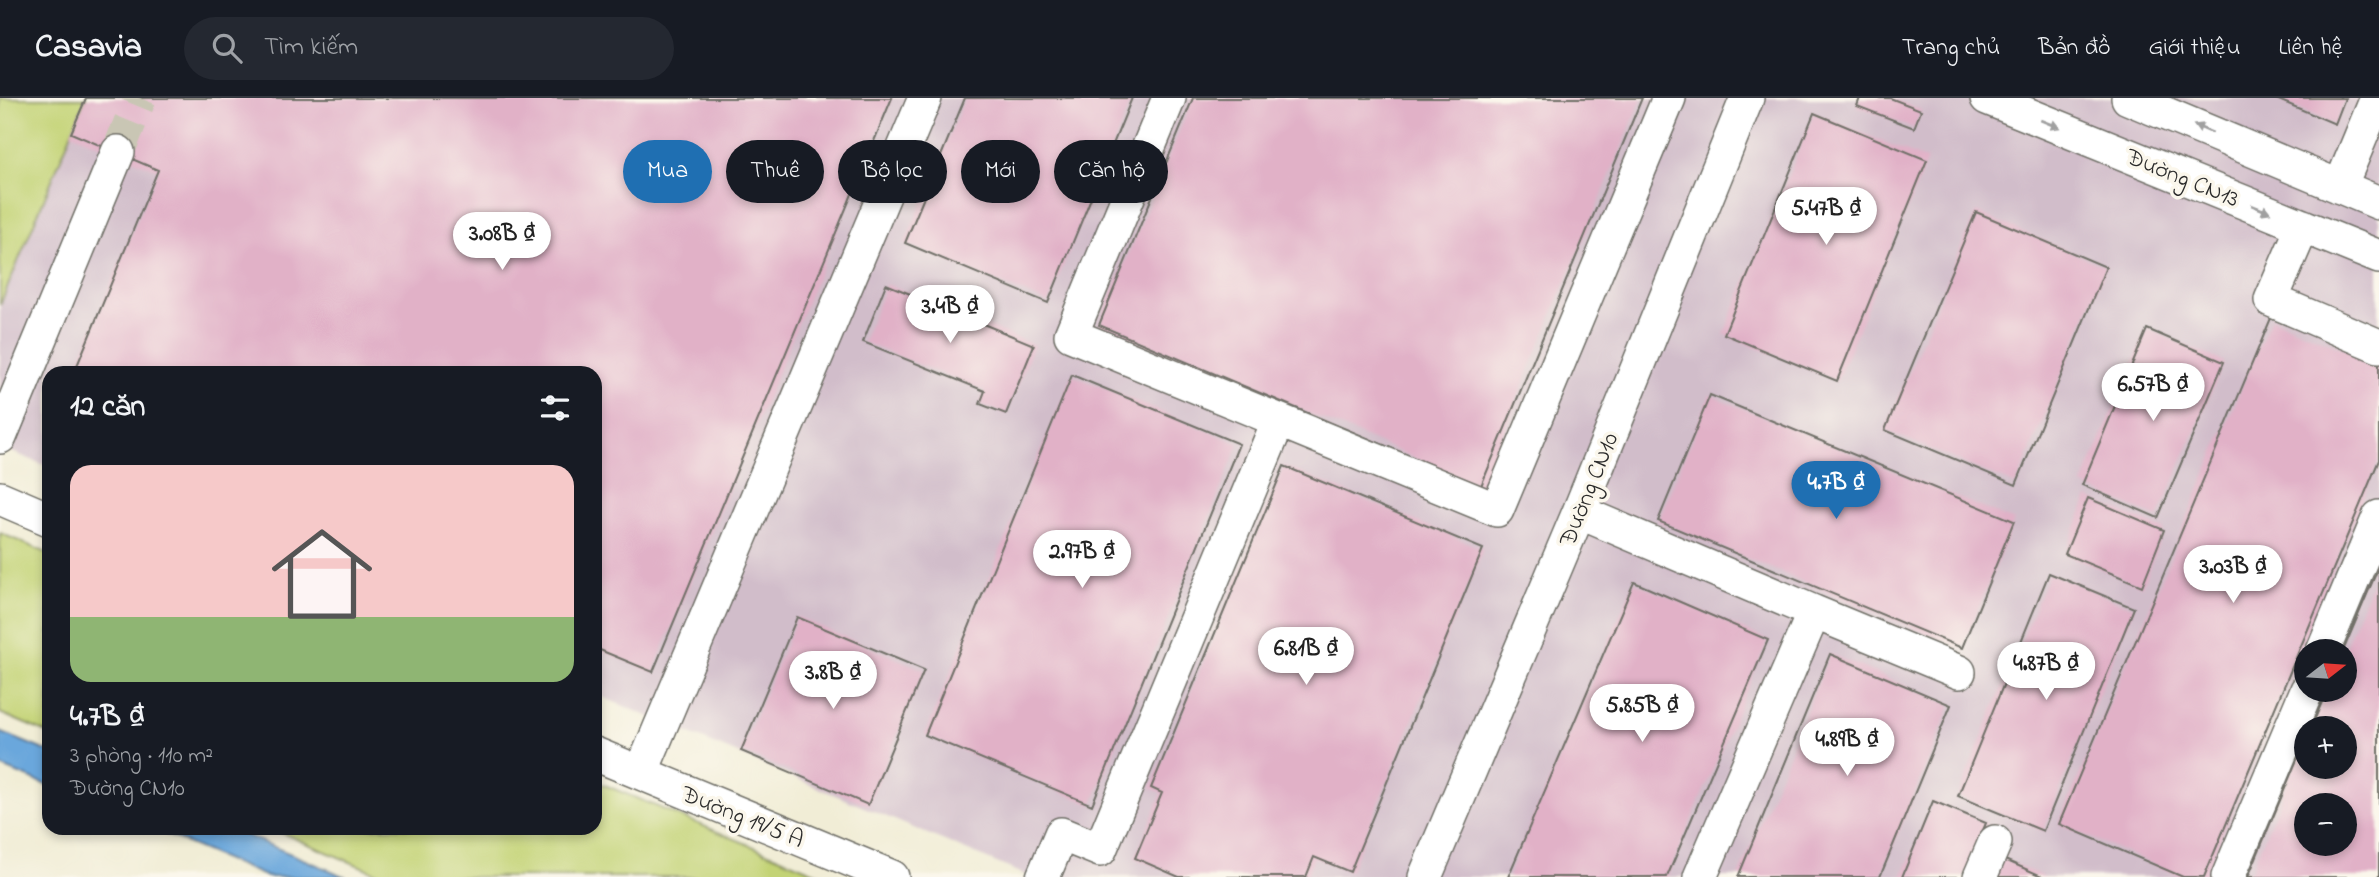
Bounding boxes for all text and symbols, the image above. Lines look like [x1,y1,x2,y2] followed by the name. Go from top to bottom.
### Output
[184,17,674,80] search box
[35,24,142,72] text: Casavia
[208,29,246,67] icon: search
[264,29,358,67] text: Tìm kiếm
[1902,31,2000,66] text: Trang chủ
[2038,31,2110,66] text: Bản đồ
[2148,31,2240,66] text: Giới thiệu
[2278,31,2344,66] text: Liên hệ
[2040,118,2061,129] one-way arrow
[2192,124,2213,135] one-way arrow
[623,140,712,203] chip: Mua
[726,140,824,203] chip: Thuê
[838,140,947,203] chip: Bộ lọc
[961,140,1040,203] chip: Mới
[1054,140,1168,203] chip: Căn hộ
[2119,140,2244,218] street label: Đường CN13
[1761,188,1891,247] pin: 5.47B ₫
[1791,193,1861,226] text: 5.47B ₫
[2251,204,2272,215] one-way arrow
[437,212,567,272] pin: 3.08B ₫
[469,218,535,251] text: 3.08B ₫
[893,286,1007,345] pin: 3.4B ₫
[922,291,978,324] text: 3.4B ₫
[2088,364,2218,423] pin: 6.57B ₫
[2118,369,2188,402] text: 6.57B ₫
[70,386,145,430] text: 12 căn
[536,389,574,427] icon: filters
[1551,428,1629,553] street label: Đường CN10
[1779,462,1893,521] pin: 4.7B ₫
[1808,467,1864,500] text: 4.7B ₫
[259,511,385,637] icon: home
[1017,531,1147,590] pin: 2.97B ₫
[1049,536,1115,569] text: 2.97B ₫
[2168,546,2298,605] pin: 3.03B ₫
[2200,551,2266,584] text: 3.03B ₫
[1241,628,1371,687] pin: 6.81B ₫
[1274,633,1338,666] text: 6.81B ₫
[2294,639,2357,702] north arrow
[2294,639,2357,856] map controls
[1981,642,2111,702] pin: 4.87B ₫
[2013,648,2079,681] text: 4.87B ₫
[776,652,890,711] pin: 3.8B ₫
[805,657,861,690] text: 3.8B ₫
[1577,684,1707,744] pin: 5.85B ₫
[1606,690,1678,723] text: 5.85B ₫
[70,696,144,740] text: 4.7B ₫
[2294,716,2357,779] button: +
[1782,718,1912,778] pin: 4.89B ₫
[1815,724,1879,757] text: 4.89B ₫
[70,740,213,773] text: 3 phòng · 110 m²
[70,773,185,806] text: Đường CN10
[675,778,809,859] street label: Đường 19/5 A
[2294,793,2357,856] button: −

